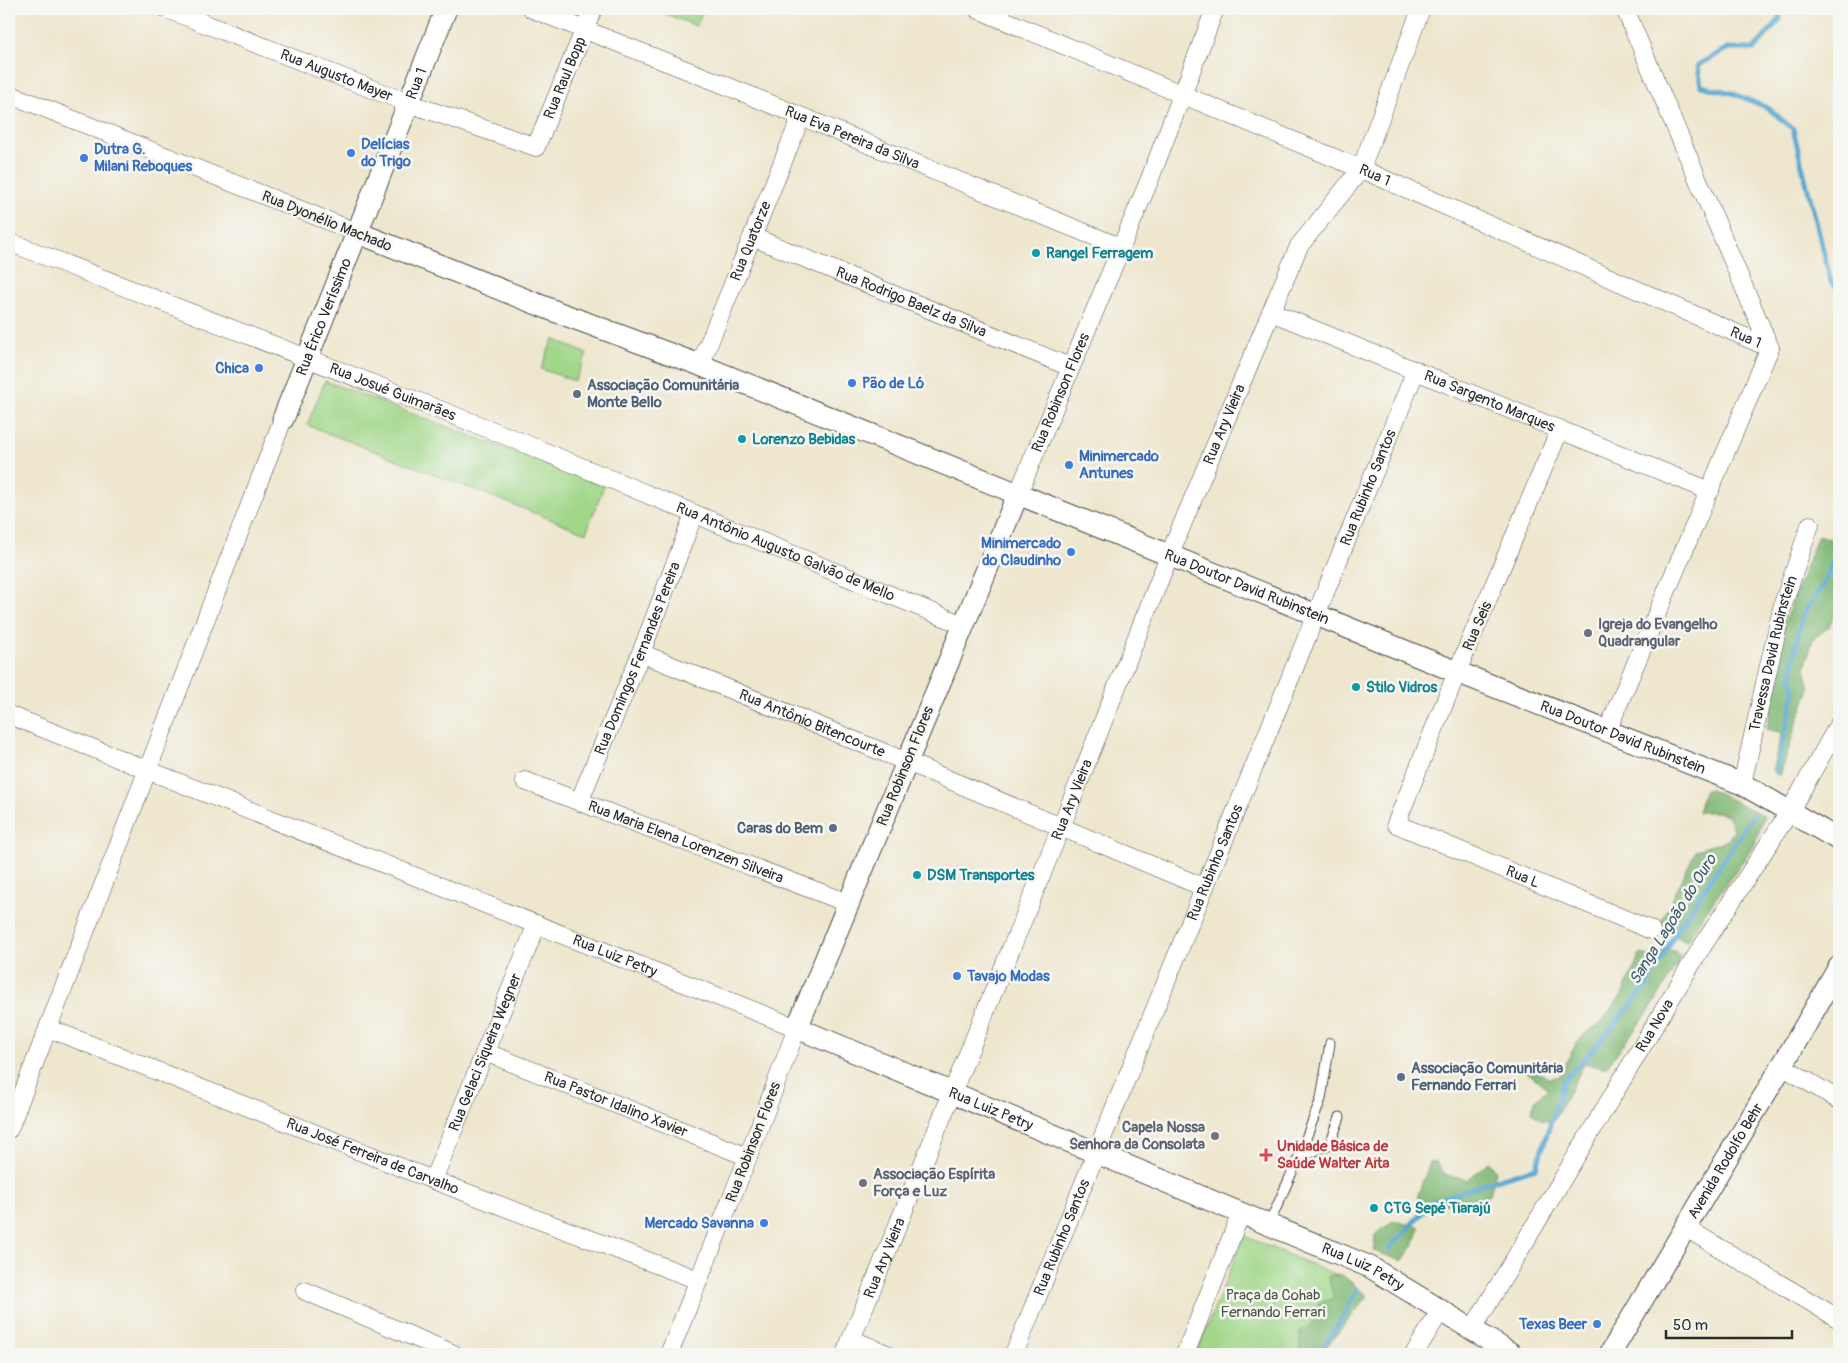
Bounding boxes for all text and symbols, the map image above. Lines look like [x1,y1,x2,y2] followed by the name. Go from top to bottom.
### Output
[540,34,590,122] street label: Rua Raul Bopp
[277,45,396,106] street label: Rua Augusto Mayer
[402,65,432,102] street label: Rua 1
[782,102,922,174] street label: Rua Eva Pereira da Silva
[361,135,411,171] place label: Delícias do Trigo
[94,140,192,176] place label: Dutra G. Milani Reboques
[345,147,357,159] marker: Delícias do Trigo
[78,152,90,164] marker: Dutra G. Milani Reboques
[1356,160,1393,191] street label: Rua 1
[259,187,395,256] street label: Rua Dyonélio Machado
[726,198,776,284] street label: Rua Quatorze
[1046,244,1153,263] place label: Rangel Ferragem
[1030,247,1042,259] marker: Rangel Ferragem
[292,255,356,379] street label: Rua Érico Veríssimo
[833,263,989,342] street label: Rua Rodrigo Baelz da Silva
[1727,323,1764,353] street label: Rua 1
[1028,330,1094,455] street label: Rua Robinson Flores
[215,359,249,378] place label: Chica
[327,359,459,426] street label: Rua Josué Guimarães
[253,362,265,374] marker: Chica
[1421,366,1558,437] street label: Rua Sargento Marques
[862,374,924,393] place label: Pão de Ló
[587,376,739,412] place label: Associação Comunitária Monte Bello
[846,377,858,389] marker: Pão de Ló
[1199,381,1250,468] street label: Rua Ary Vieira
[571,388,583,400] marker: Associação Comunitária Monte Bello
[1336,426,1401,549] street label: Rua Rubinho Santos
[752,430,856,449] place label: Lorenzo Bebidas
[736,433,748,445] marker: Lorenzo Bebidas
[1079,447,1159,483] place label: Minimercado Antunes
[1063,459,1075,471] marker: Minimercado Antunes
[673,498,898,606] street label: Rua Antônio Augusto Galvão de Mello
[981,534,1061,570] place label: Minimercado do Claudinho
[1161,545,1332,629] street label: Rua Doutor David Rubinstein
[1065,546,1077,558] marker: Minimercado do Claudinho
[591,559,685,758] street label: Rua Domingos Fernandes Pereira
[1745,573,1802,734] street label: Travessa David Rubinstein
[1459,598,1496,654] street label: Rua Seis
[1598,615,1717,651] place label: Igreja do Evangelho Quadrangular
[1582,627,1594,639] marker: Igreja do Evangelho Quadrangular
[1366,678,1437,697] place label: Stilo Vidros
[1350,681,1362,693] marker: Stilo Vidros
[736,685,888,762] street label: Rua Antônio Bitencourte
[1537,697,1708,779] street label: Rua Doutor David Rubinstein
[873,703,938,829] street label: Rua Robinson Flores
[1048,757,1097,843] street label: Rua Ary Vieira
[585,797,786,888] street label: Rua Maria Elena Lorenzen Silveira
[1183,801,1248,924] street label: Rua Rubinho Santos
[737,819,823,838] place label: Caras do Bem
[827,822,839,834] marker: Caras do Bem
[1625,850,1722,988] water label: Sanga Lagoão do Ouro
[1503,862,1542,893] street label: Rua L
[927,866,1035,885] place label: DSM Transportes
[911,869,923,881] marker: DSM Transportes
[570,931,661,982] street label: Rua Luiz Petry
[966,967,1050,986] place label: Tavajo Modas
[445,970,526,1134] street label: Rua Gelaci Siqueira Wegner
[951,970,963,982] marker: Tavajo Modas
[1632,996,1678,1056] street label: Rua Nova
[1411,1059,1563,1095] place label: Associação Comunitária Fernando Ferrari
[541,1068,691,1142] street label: Rua Pastor Idalino Xavier
[1395,1071,1407,1083] marker: Associação Comunitária Fernando Ferrari
[722,1079,785,1205] street label: Rua Robinson Flores
[946,1083,1036,1136] street label: Rua Luiz Petry
[1684,1099,1768,1223] street label: Avenida Rodolfo Behr
[283,1114,462,1199] street label: Rua José Ferreira de Carvalho
[1069,1118,1205,1154] place label: Capela Nossa Senhora da Consolata
[1209,1130,1221,1142] marker: Capela Nossa Senhora da Consolata
[1277,1137,1389,1173] place label: Unidade Básica de Saúde Walter Aita
[1259,1148,1273,1162] marker: Unidade Básica de Saúde Walter Aita
[873,1165,995,1201] place label: Associação Espírita Força e Luz
[1030,1176,1094,1299] street label: Rua Rubinho Santos
[857,1177,869,1189] marker: Associação Espírita Força e Luz
[1384,1199,1491,1218] place label: CTG Sepé Tiarajú
[1368,1202,1380,1214] marker: CTG Sepé Tiarajú
[645,1214,754,1233] place label: Mercado Savanna
[860,1215,910,1301] street label: Rua Ary Vieira
[758,1217,770,1229] marker: Mercado Savanna
[1318,1239,1408,1296] street label: Rua Luiz Petry
[1221,1286,1326,1322] park label: Praça da Cohab Fernando Ferrari
[1666,1308,1792,1340] scale bar
[1518,1315,1588,1334] place label: Texas Beer
[1673,1316,1708,1335] text: 50 m
[1591,1318,1603,1330] marker: Texas Beer

